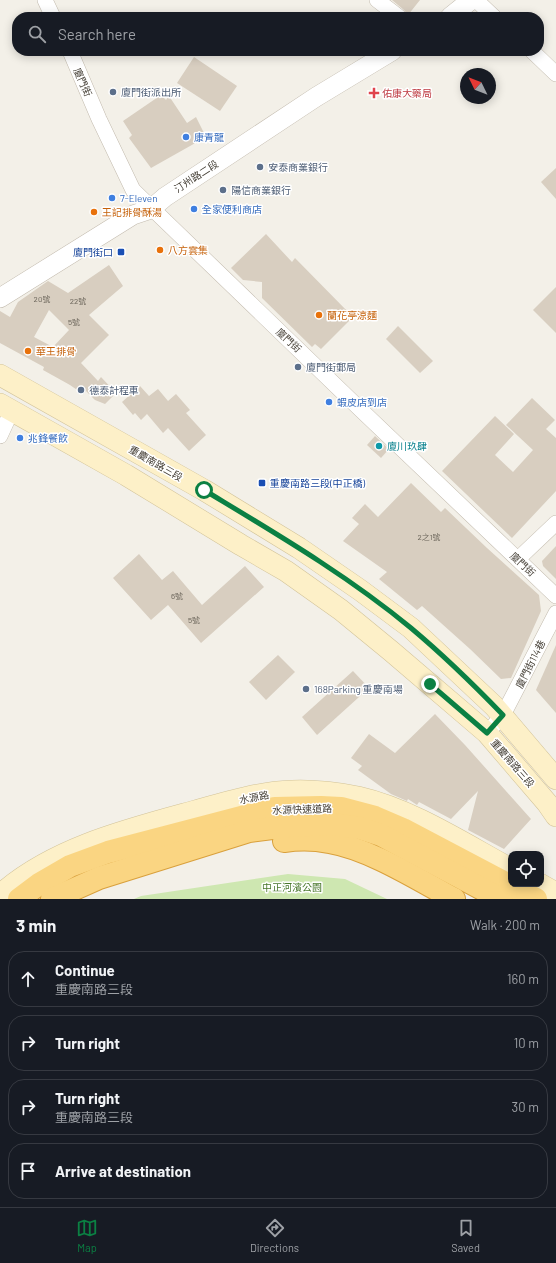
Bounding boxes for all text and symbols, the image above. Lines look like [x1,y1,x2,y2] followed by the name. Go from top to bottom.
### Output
[12,12,544,56] search box
[26,23,48,45] icon: search
[58,25,136,43] text: Search here
[71,66,95,98] street label: 廈門街
[460,68,496,104] north arrow
[121,86,181,98] place label: 廈門街派出所
[108,87,118,97] marker: 廈門街派出所
[382,87,432,99] place label: 佑康大藥局
[369,88,379,98] marker: 佑康大藥局
[194,131,224,143] place label: 康青龍
[181,132,191,142] marker: 康青龍
[172,157,220,195] street label: 汀州路二段
[268,161,328,173] place label: 安泰商業銀行
[255,162,265,172] marker: 安泰商業銀行
[231,184,291,196] place label: 陽信商業銀行
[218,185,228,195] marker: 陽信商業銀行
[120,192,158,204] place label: 7-Eleven
[107,193,117,203] marker: 7-Eleven
[202,203,262,215] place label: 全家便利商店
[189,204,199,214] marker: 全家便利商店
[102,206,162,218] place label: 王記排骨酥湯
[89,207,99,217] marker: 王記排骨酥湯
[168,244,208,256] place label: 八方雲集
[155,245,165,255] marker: 八方雲集
[73,246,113,258] place label: 廈門街口
[116,247,126,257] marker: 廈門街口
[34,294,50,304] house number: 20號
[70,296,86,306] house number: 22號
[327,309,377,321] place label: 蘭花亭涼麵
[314,310,324,320] marker: 蘭花亭涼麵
[68,317,80,327] house number: 5號
[274,325,304,355] street label: 廈門街
[36,345,76,357] place label: 華王排骨
[23,346,33,356] marker: 華王排骨
[306,361,356,373] place label: 廈門街郵局
[293,362,303,372] marker: 廈門街郵局
[89,384,139,396] place label: 德泰計程車
[76,385,86,395] marker: 德泰計程車
[337,396,387,408] place label: 蝦皮店到店
[324,397,334,407] marker: 蝦皮店到店
[28,432,68,444] place label: 兆鋒餐飲
[15,433,25,443] marker: 兆鋒餐飲
[387,440,427,452] place label: 廈川玖肆
[374,441,384,451] marker: 廈川玖肆
[127,443,185,483] street label: 重慶南路三段
[270,477,366,489] place label: 重慶南路三段(中正橋)
[257,478,267,488] marker: 重慶南路三段(中正橋)
[195,481,213,499] route start
[417,532,441,542] house number: 2之1號
[508,549,538,579] street label: 廈門街
[171,591,183,601] house number: 6號
[188,615,200,625] house number: 5號
[513,638,547,690] street label: 廈門街114巷
[421,675,439,693] route end
[314,683,403,695] place label: 168Parking 重慶南場
[301,684,311,694] marker: 168Parking 重慶南場
[489,736,537,790] street label: 重慶南路三段
[238,788,270,806] street label: 水源路
[272,802,332,816] street label: 水源快速道路
[508,851,544,887] map controls
[508,851,544,887] button: locate
[262,881,322,893] park label: 中正河濱公園
[16,915,56,935] text: 3 min
[470,917,540,933] text: Walk · 200 m
[55,961,115,979] text: Continue
[17,968,39,990] icon: ahead
[507,971,539,987] text: 160 m
[55,981,133,997] text: 重慶南路三段
[17,1032,39,1054] icon: right
[55,1034,120,1052] text: Turn right
[514,1035,539,1051] text: 10 m
[55,1089,120,1107] text: Turn right
[17,1096,39,1118] icon: right
[512,1099,539,1115] text: 30 m
[55,1109,133,1125] text: 重慶南路三段
[17,1160,39,1182] icon: arrive
[55,1162,191,1180] text: Arrive at destination
[76,1217,98,1254] tab: Map
[250,1217,299,1254] tab: Directions
[451,1217,480,1254] tab: Saved

